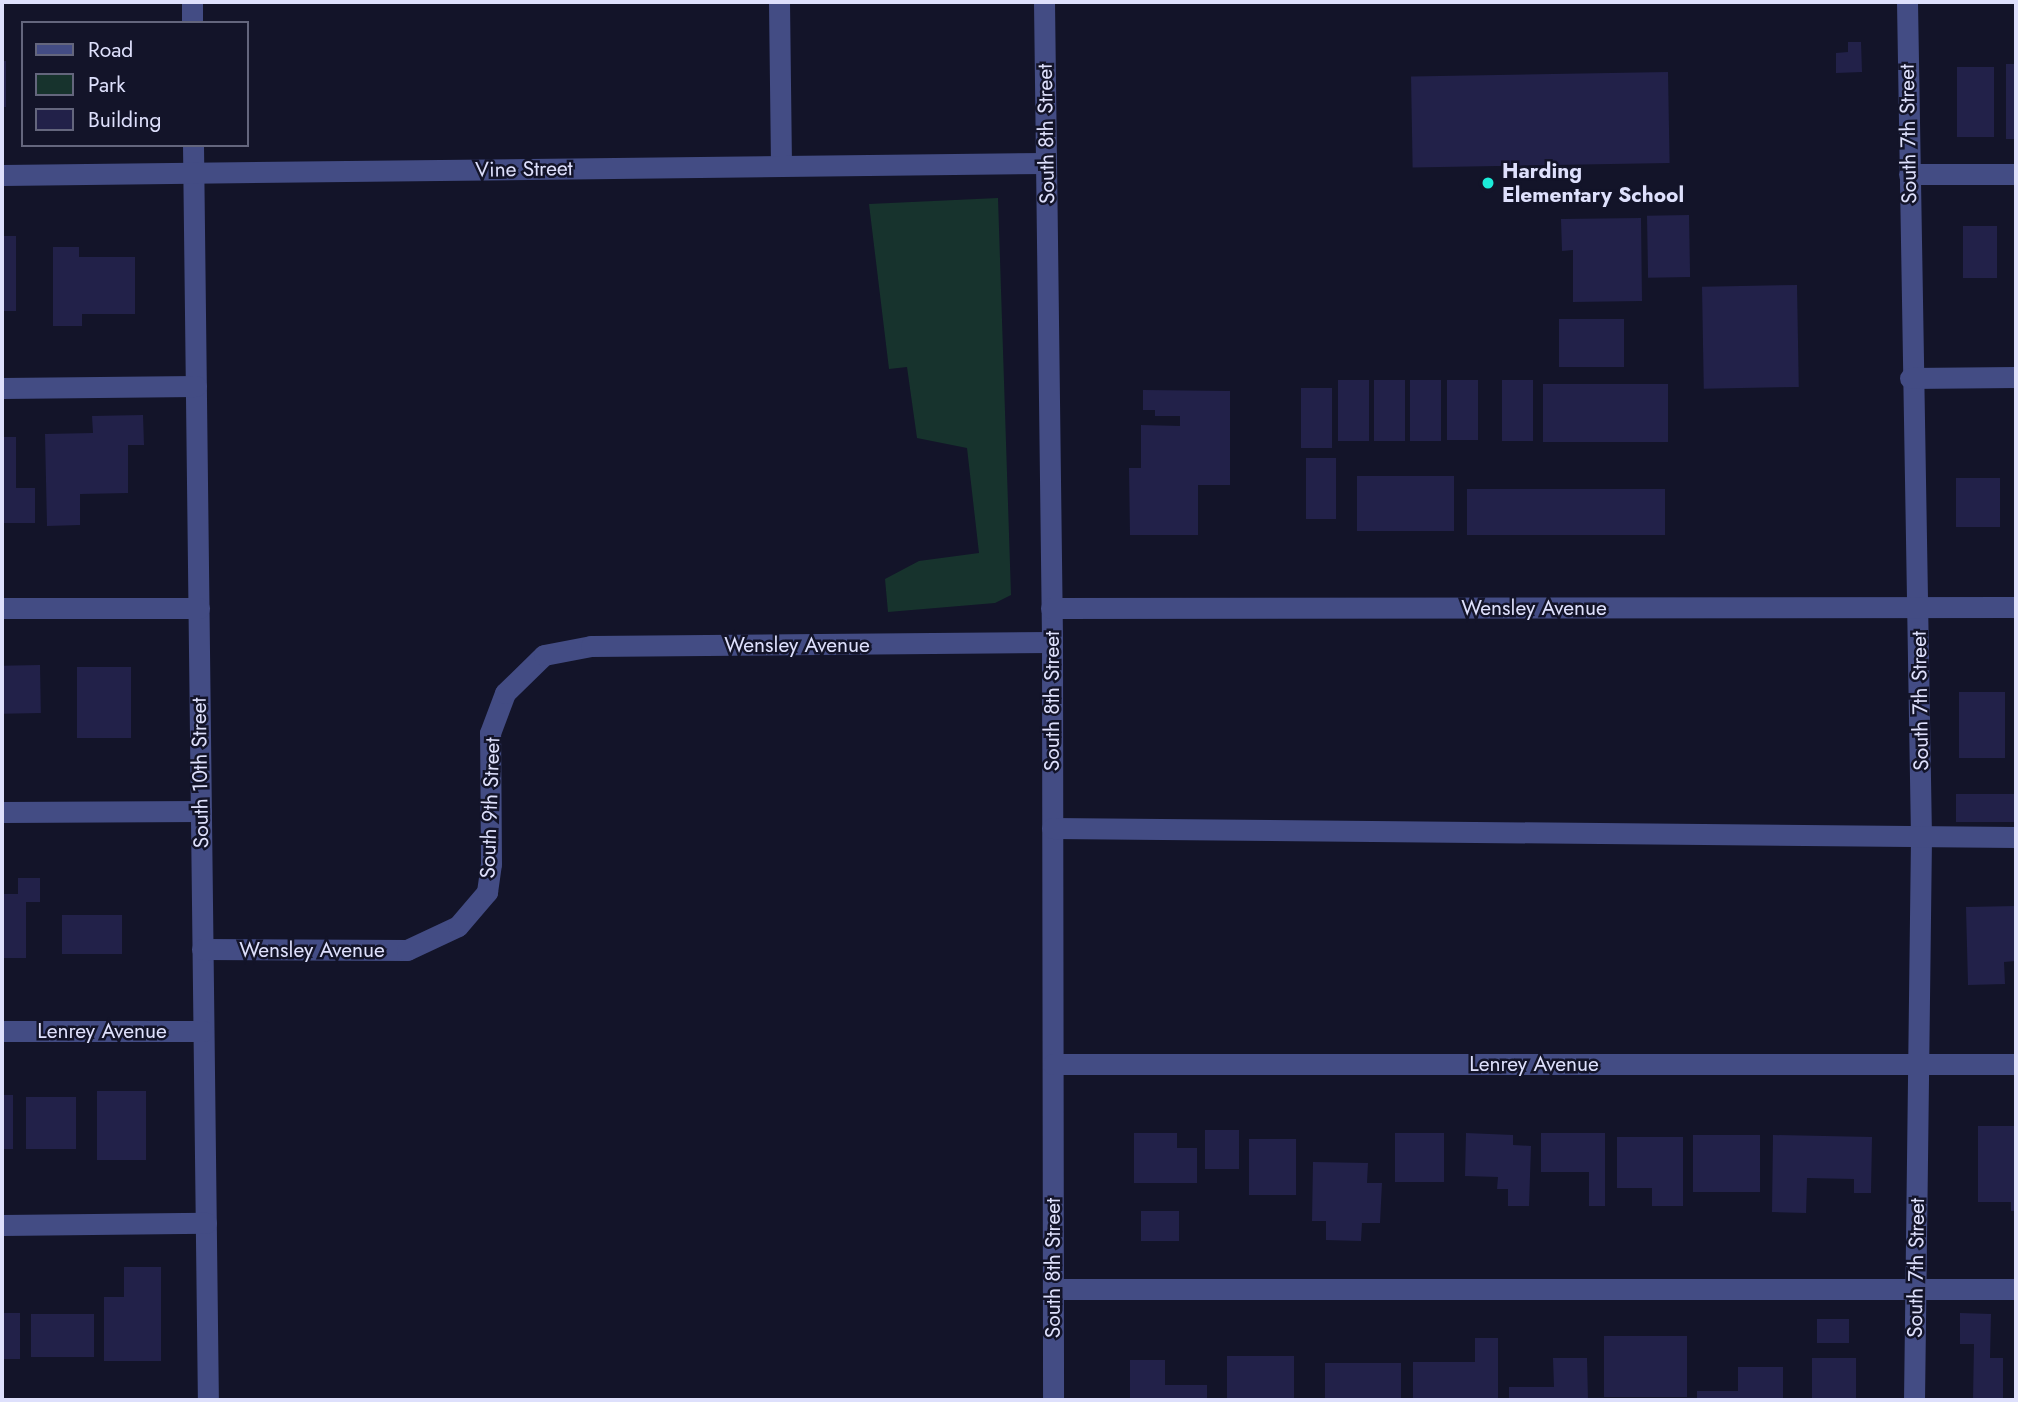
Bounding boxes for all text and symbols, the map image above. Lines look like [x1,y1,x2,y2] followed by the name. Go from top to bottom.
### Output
[21,21,248,147] legend
[88,35,133,65] text: Road
[1032,64,1060,204] street label: South 8th Street
[1894,64,1922,204] street label: South 7th Street
[88,70,125,100] text: Park
[88,105,161,135] text: Building
[475,156,573,182] street label: Vine Street
[1502,158,1684,208] place label: Harding Elementary School
[1480,175,1496,191] marker: Harding Elementary School
[1461,595,1607,621] street label: Wensley Avenue
[1039,631,1065,771] street label: South 8th Street
[1906,631,1934,771] street label: South 7th Street
[724,632,870,658] street label: Wensley Avenue
[186,697,214,849] street label: South 10th Street
[475,737,505,879] street label: South 9th Street
[239,937,385,963] street label: Wensley Avenue
[37,1018,167,1044] street label: Lenrey Avenue
[1469,1051,1599,1077] street label: Lenrey Avenue
[1040,1198,1066,1338] street label: South 8th Street
[1902,1198,1930,1338] street label: South 7th Street

